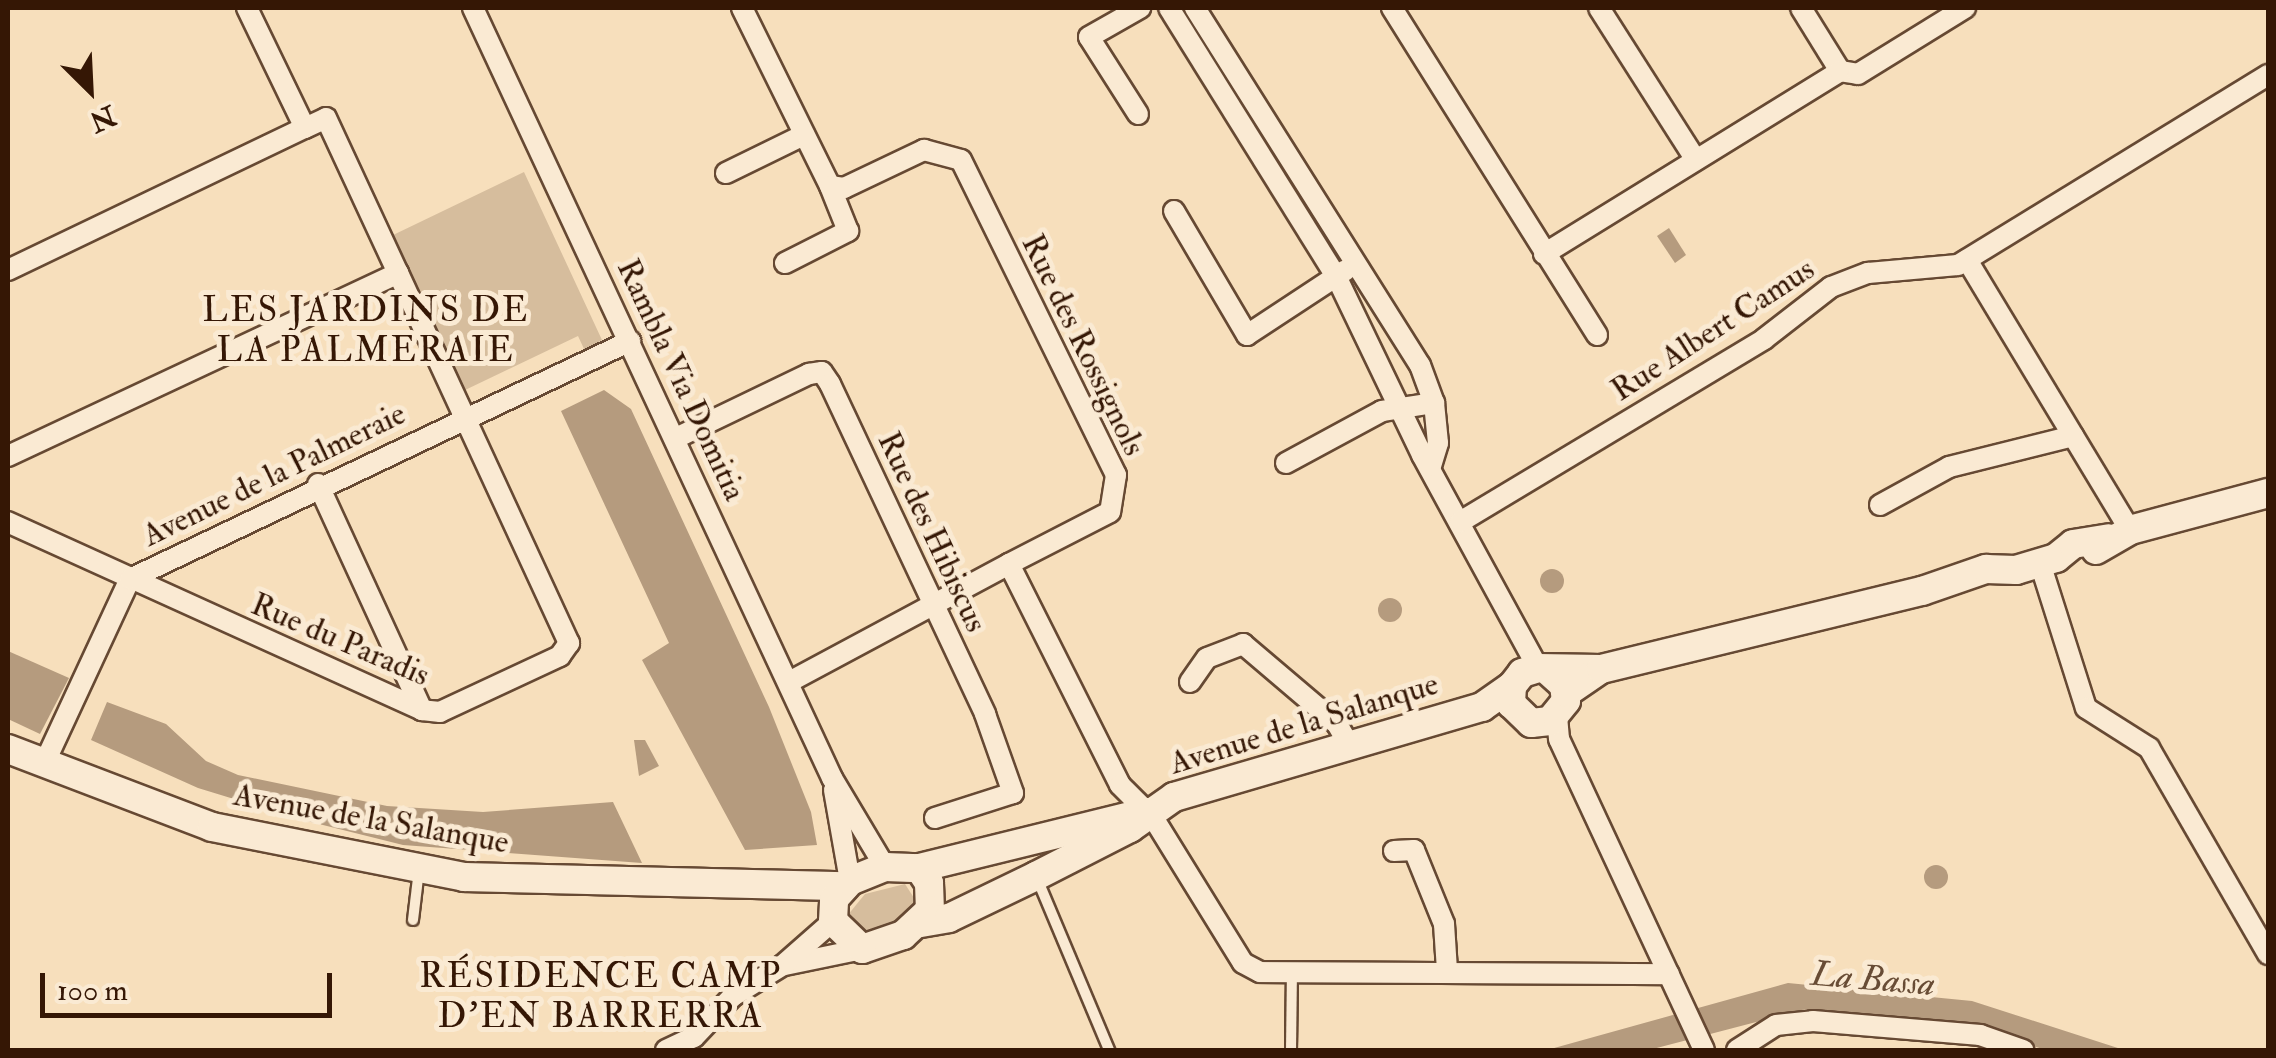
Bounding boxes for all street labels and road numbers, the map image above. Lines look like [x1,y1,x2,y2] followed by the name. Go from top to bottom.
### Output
[1013,228,1153,462] street label: Rue des Rossignols
[1604,250,1822,410] street label: Rue Albert Camus
[608,253,754,507] street label: Rambla Via Domitia
[136,395,412,555] street label: Avenue de la Palmeraie
[869,426,995,638] street label: Rue des Hibiscus
[245,585,435,695] street label: Rue du Paradis
[1165,665,1443,783] street label: Avenue de la Salanque
[230,776,512,862] street label: Avenue de la Salanque

